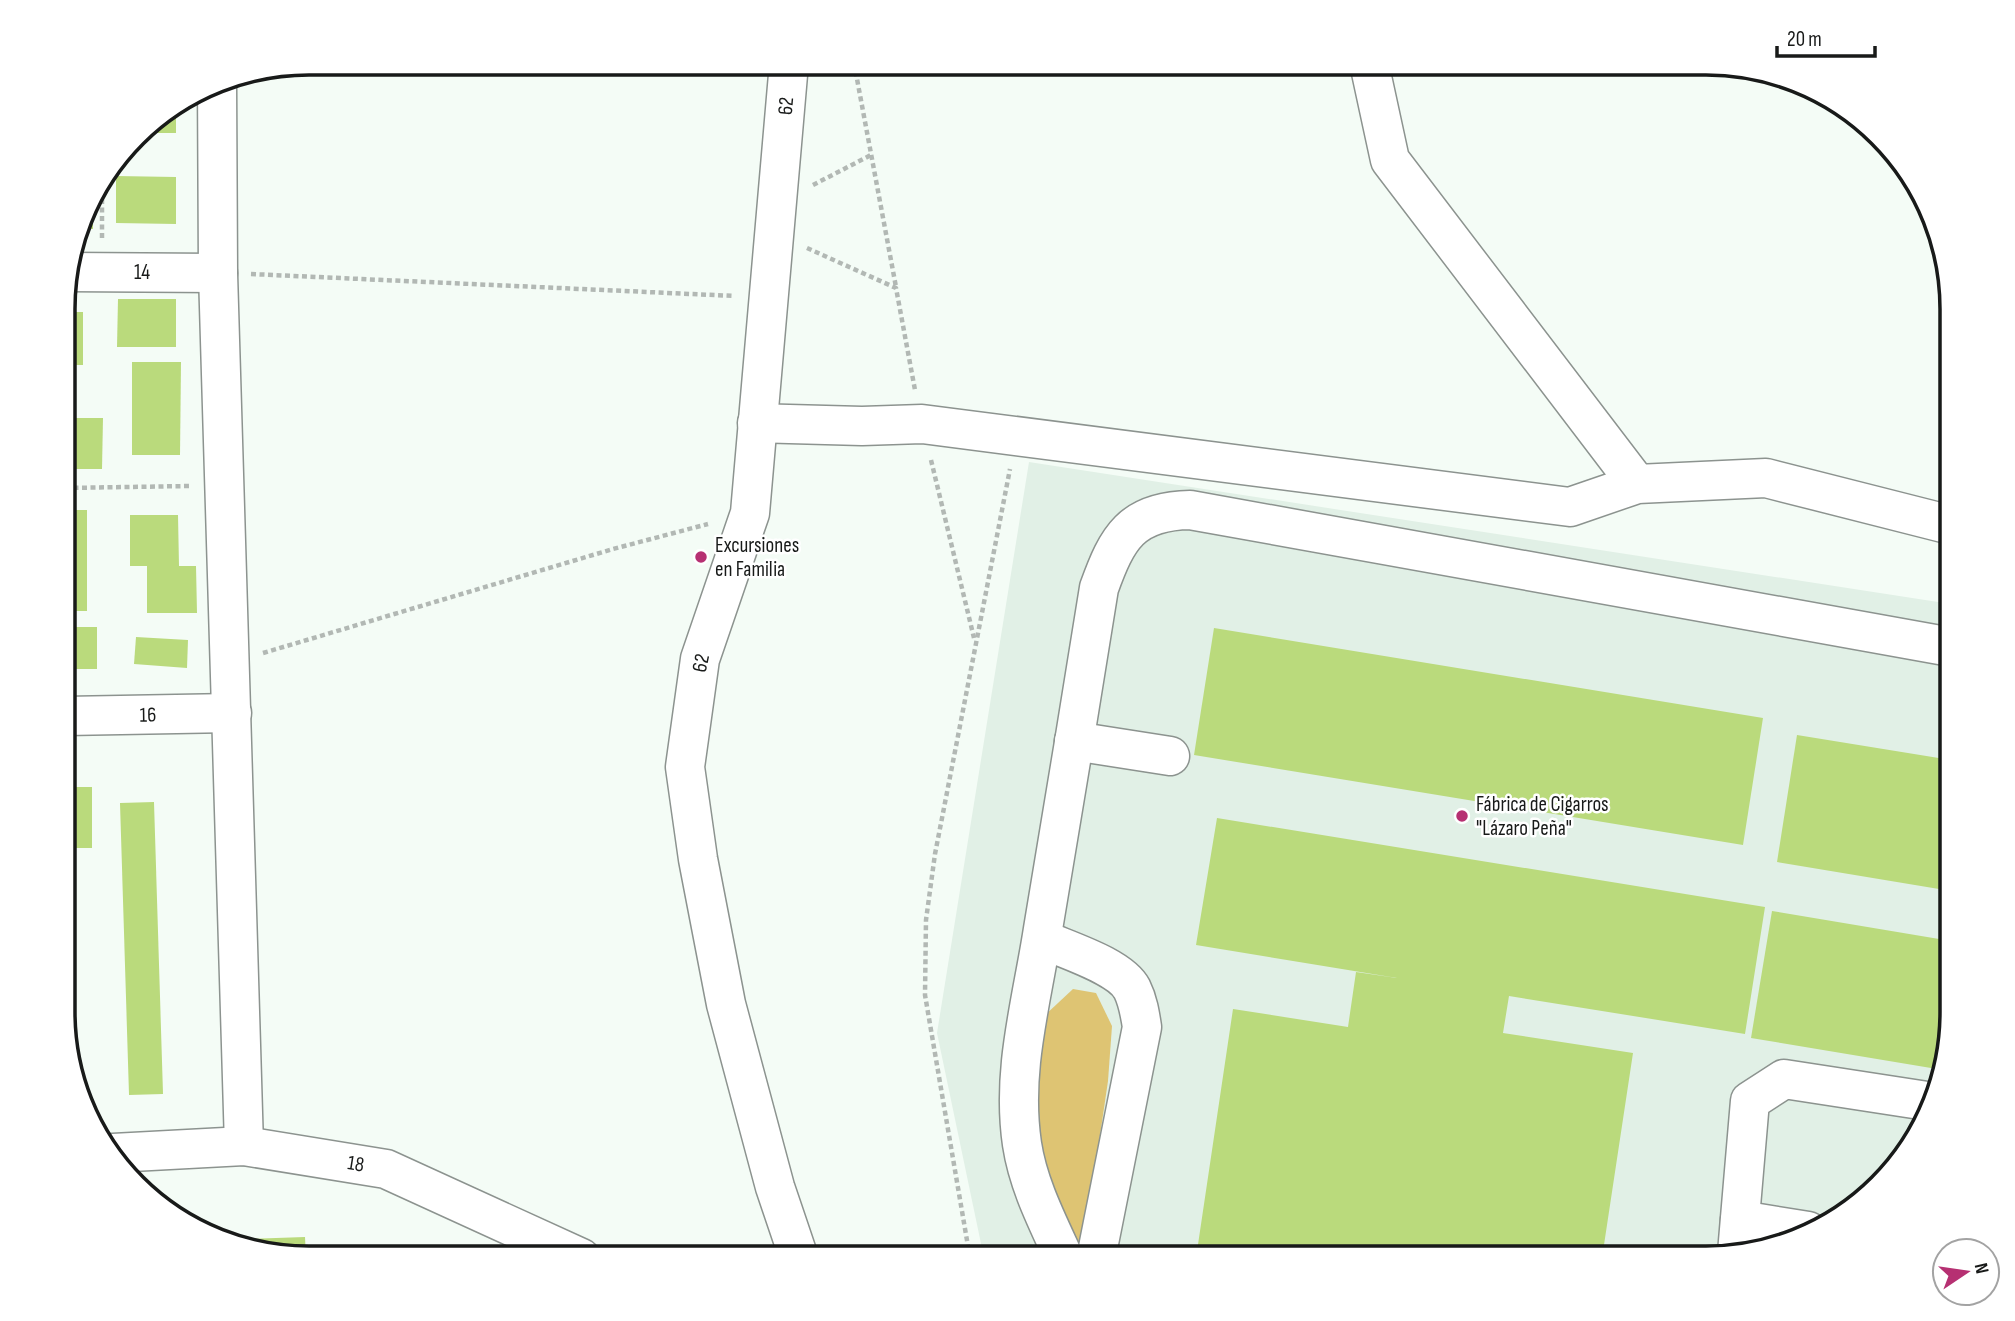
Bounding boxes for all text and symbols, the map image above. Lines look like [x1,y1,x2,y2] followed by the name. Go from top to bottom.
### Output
[1777,14,1875,58] scale bar
[1787,27,1822,52] text: 20 m
[773,96,799,116] street label: 62
[134,260,150,285] street label: 14
[715,533,799,582] place label: Excursiones en Familia
[693,549,709,565] marker: Excursiones en Familia
[687,652,715,674] street label: 62
[140,702,156,728] street label: 16
[1476,792,1609,841] place label: Fábrica de Cigarros "Lázaro Peña"
[1454,808,1470,824] marker: Fábrica de Cigarros "Lázaro Peña"
[346,1150,366,1178] street label: 18
[1931,1237,2001,1307] north arrow
[1969,1261,1993,1276] text: N

